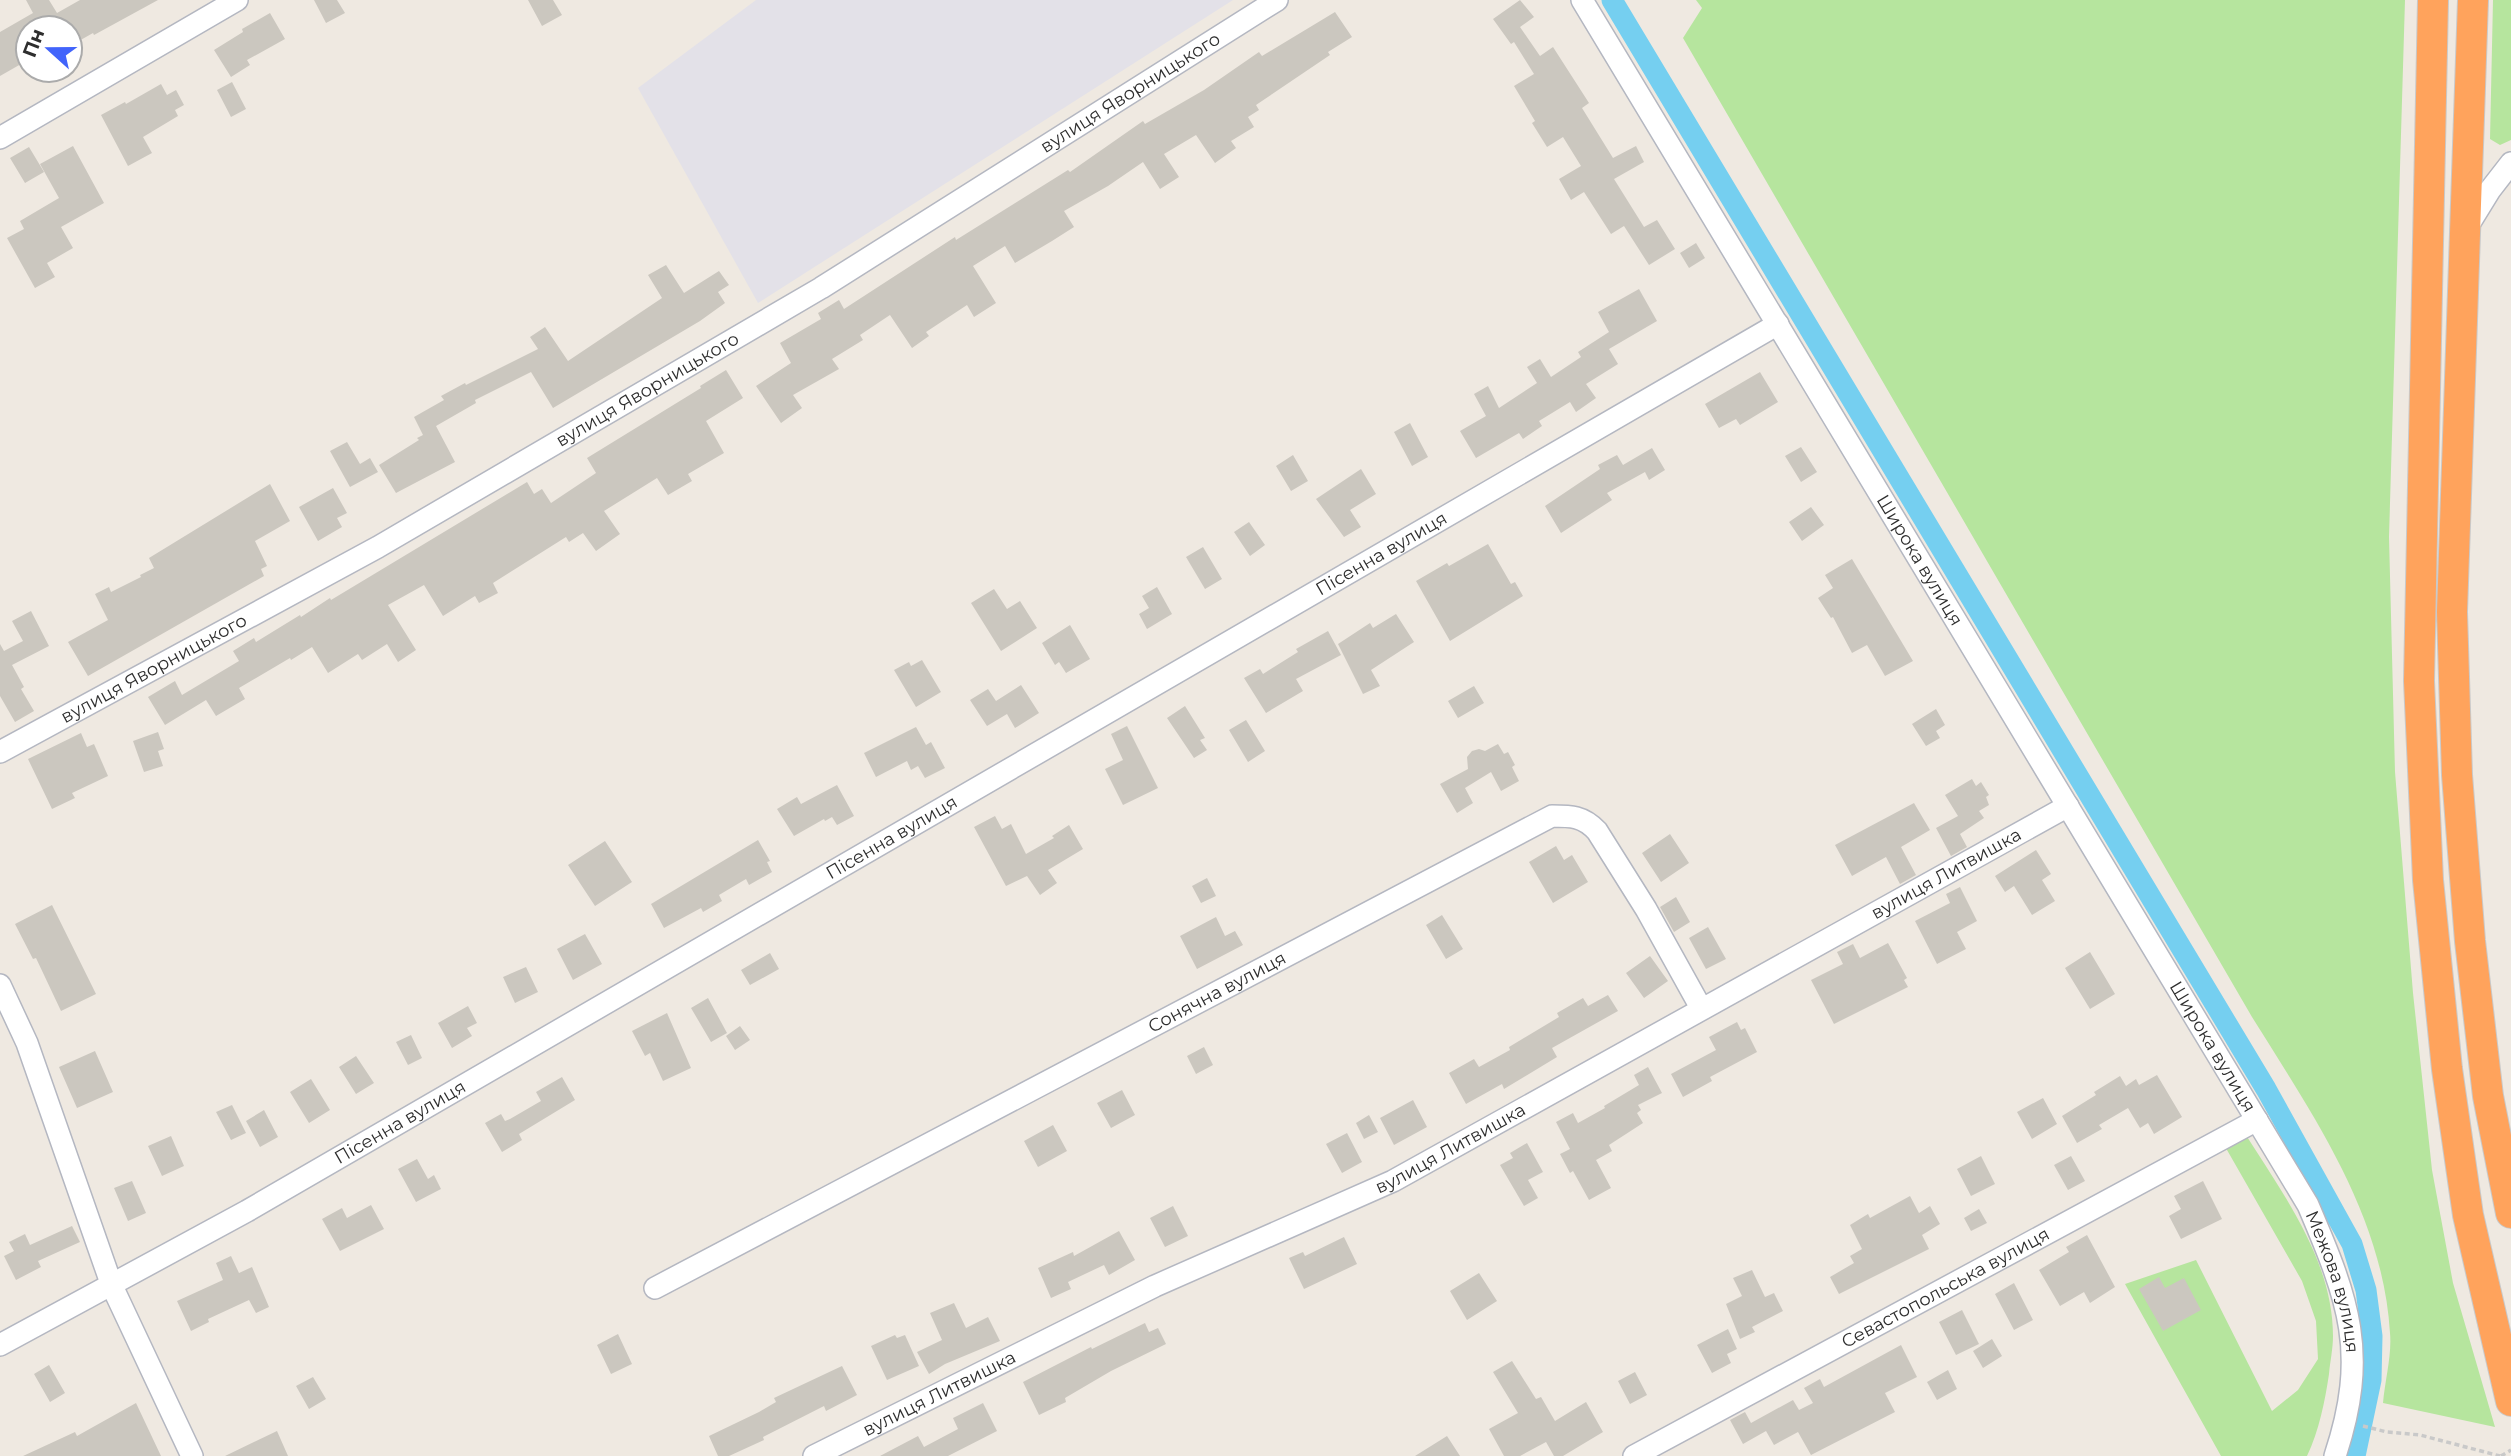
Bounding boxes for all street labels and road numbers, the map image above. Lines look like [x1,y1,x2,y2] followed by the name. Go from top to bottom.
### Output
[1036,28,1224,158] street label: вулиця Яворницького
[552,327,743,452] street label: вулиця Яворницького
[1872,491,1967,630] street label: Широка вулиця
[1312,507,1451,600] street label: Пісенна вулиця
[57,609,251,728] street label: вулиця Яворницького
[822,791,961,884] street label: Пісенна вулиця
[1867,823,2025,924] street label: вулиця Литвишка
[1144,947,1290,1038] street label: Сонячна вулиця
[2165,977,2261,1116] street label: Широка вулиця
[331,1076,470,1169] street label: Пісенна вулиця
[1372,1099,1529,1198] street label: вулиця Литвишка
[2301,1207,2363,1354] street label: Межова вулиця
[1838,1223,2053,1353] street label: Севастопольська вулиця
[859,1346,1019,1441] street label: вулиця Литвишка

